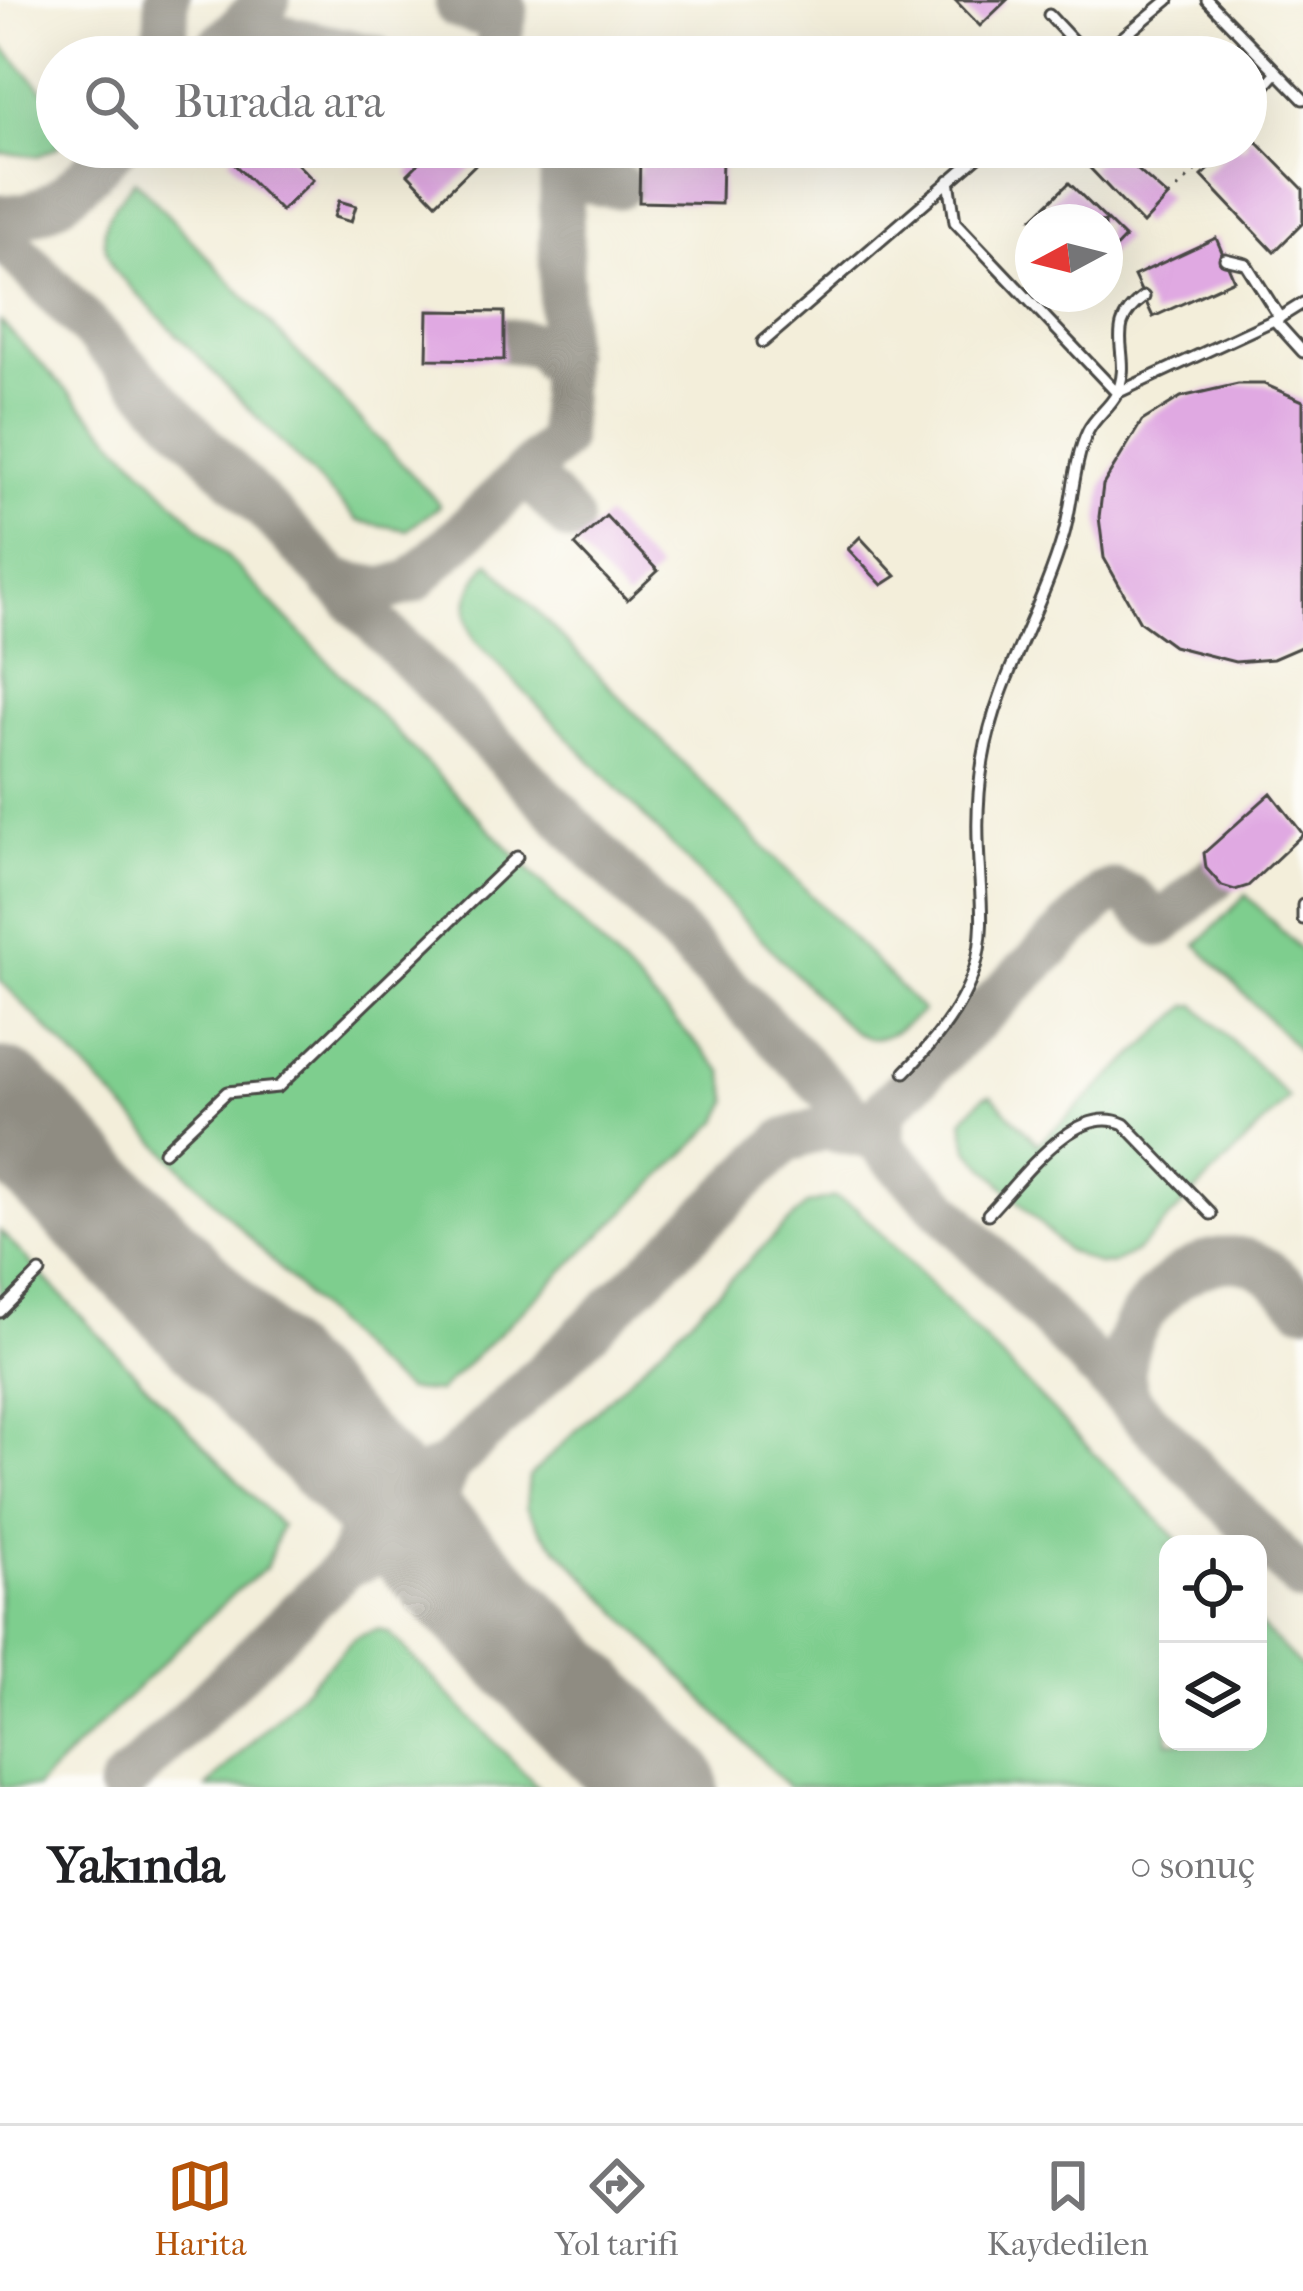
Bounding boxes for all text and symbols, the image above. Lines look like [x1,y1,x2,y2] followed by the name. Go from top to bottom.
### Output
[36,36,1267,168] search box
[78,69,144,135] icon: search
[174,76,384,129] text: Burada ara
[1015,204,1123,312] north arrow
[1159,1535,1267,1751] map controls
[1159,1535,1267,1643] button: locate
[1159,1643,1267,1751] button: layers
[48,1835,224,1895] text: Yakında
[1130,1842,1255,1888] text: 0 sonuç
[154,2153,246,2264] tab: Harita
[555,2153,678,2264] tab: Yol tarifi
[987,2153,1149,2264] tab: Kaydedilen

